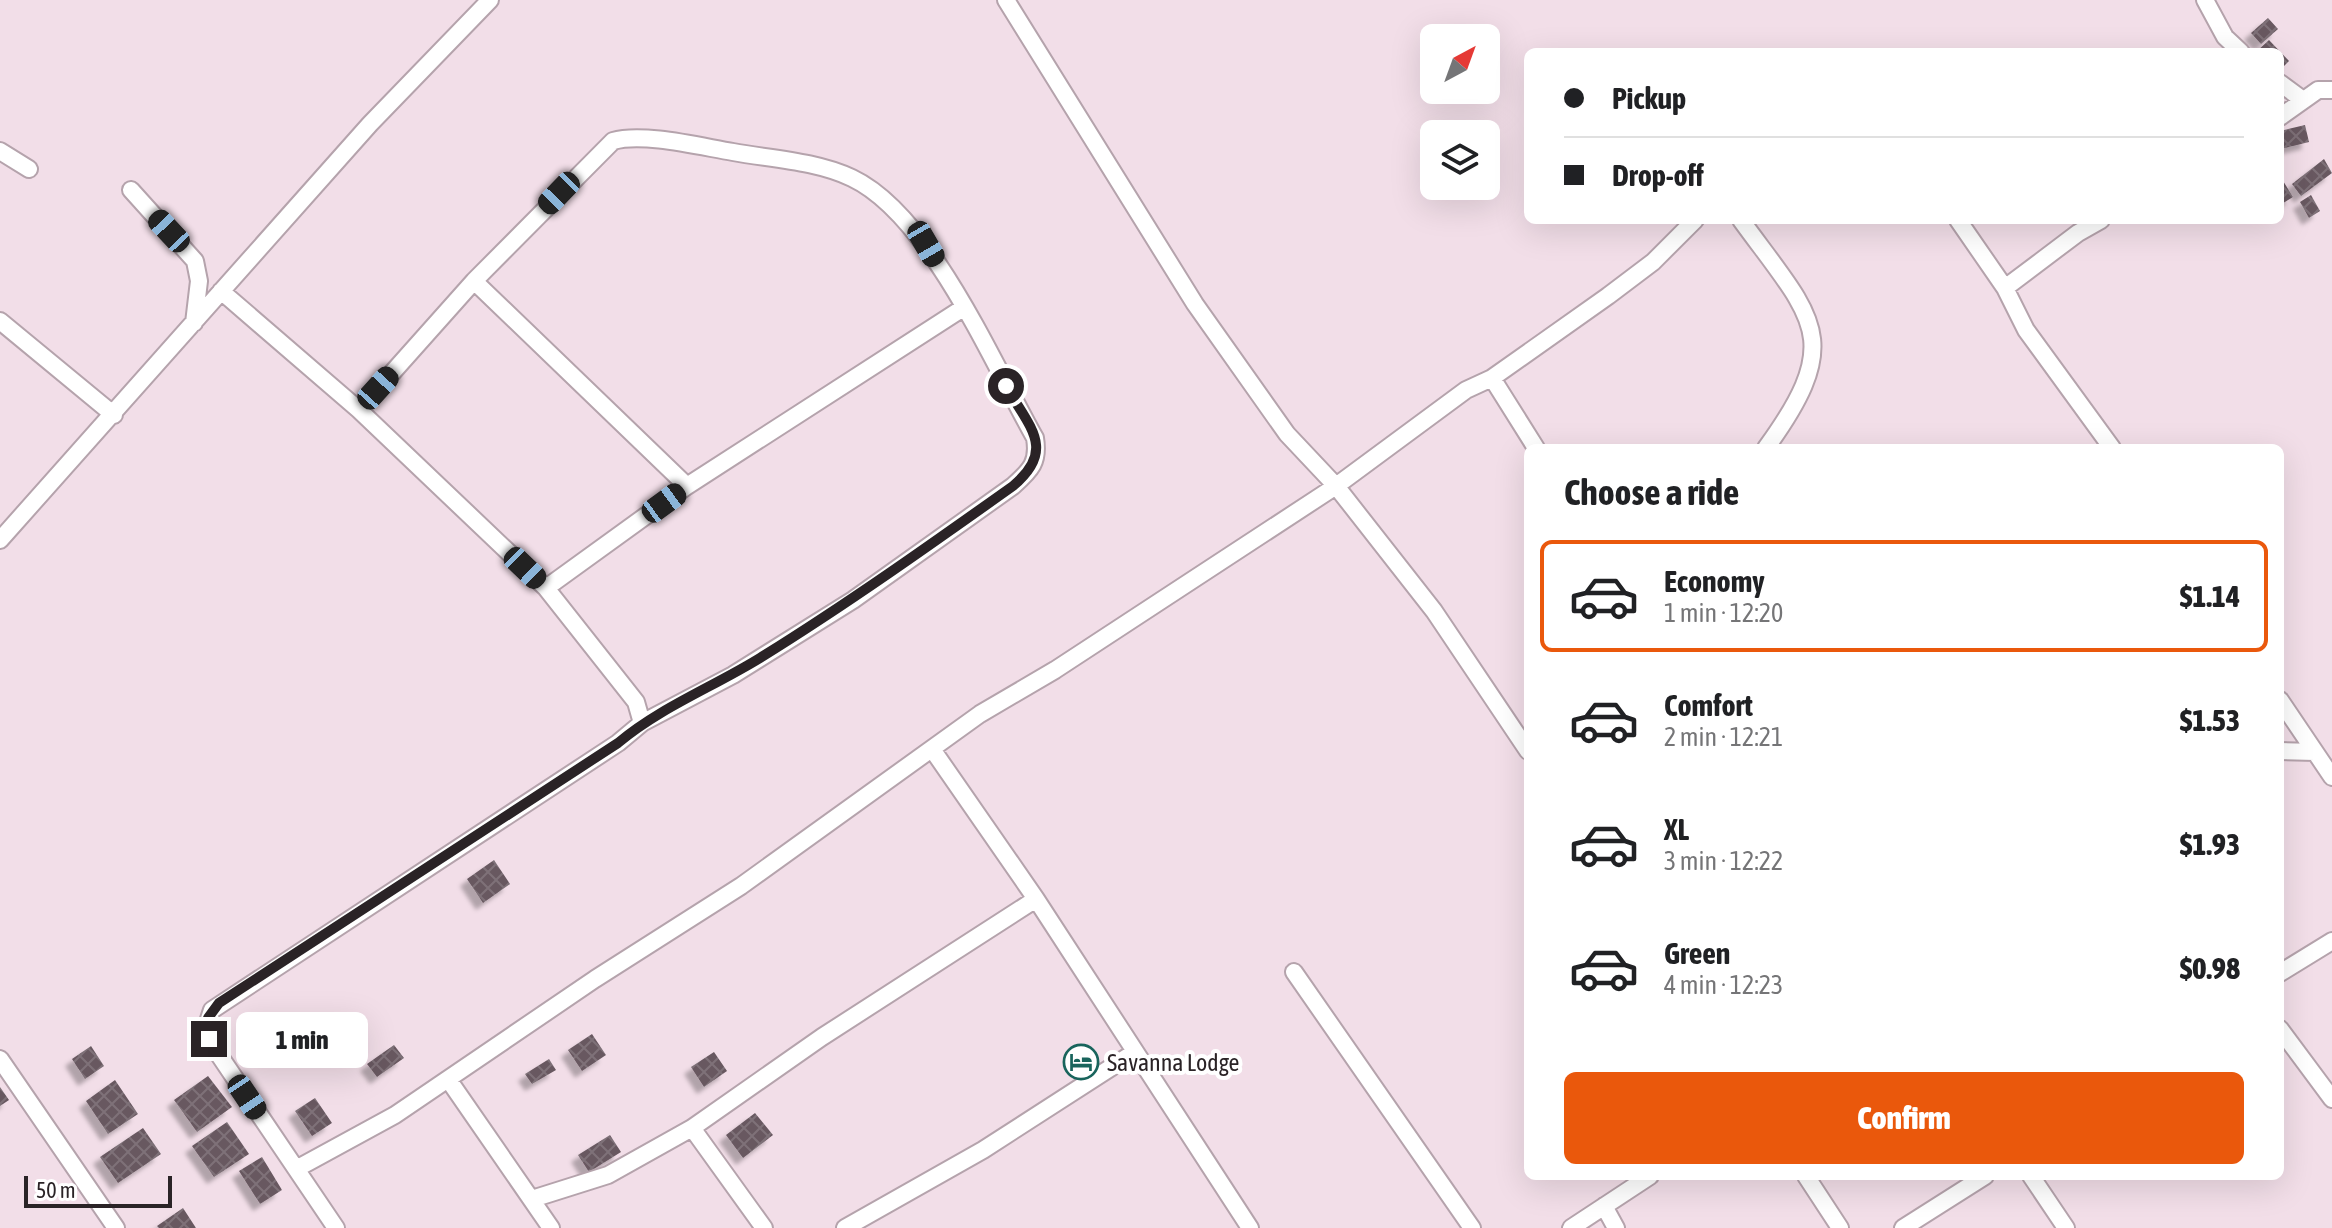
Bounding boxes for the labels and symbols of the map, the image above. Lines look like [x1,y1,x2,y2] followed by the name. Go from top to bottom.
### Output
[1420,24,1500,104] north arrow
[534,167,584,219] car
[144,205,194,257] car
[904,217,948,271] car
[353,362,403,414] car
[988,368,1024,404] route start
[638,479,690,527] car
[499,543,551,593] car
[237,1011,369,1067] callout: 1 min
[191,1021,227,1057] route end
[1062,1043,1100,1081] hotel icon: Savanna Lodge
[1107,1049,1239,1076] place label: Savanna Lodge
[224,1070,270,1124] car
[24,1172,172,1208] scale bar

